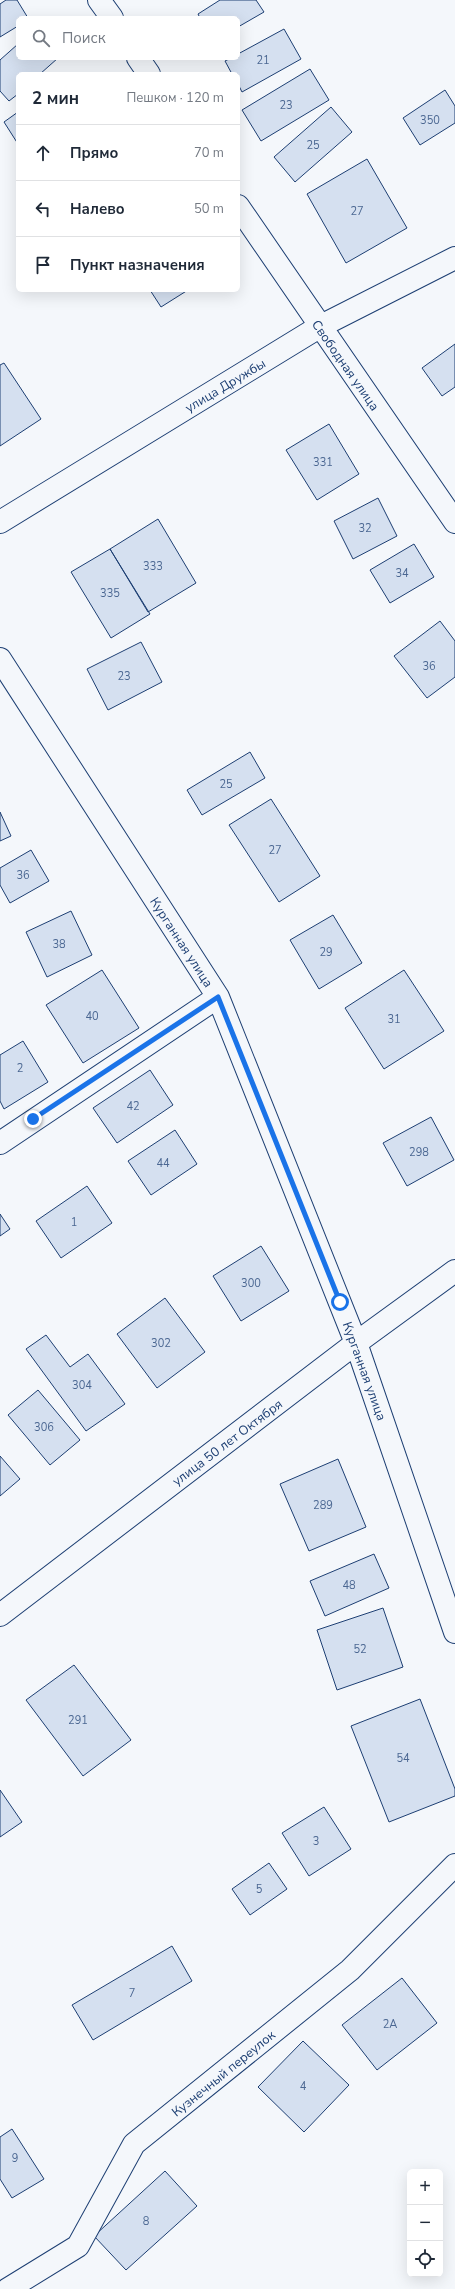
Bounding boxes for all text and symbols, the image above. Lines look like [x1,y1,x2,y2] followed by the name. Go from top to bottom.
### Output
[16,16,240,60] search box
[30,27,52,49] icon: search
[62,28,106,48] text: Поиск
[256,53,270,68] house number: 21
[32,87,79,110] text: 2 мин
[126,89,224,107] text: Пешком · 120 m
[279,98,293,113] house number: 23
[420,113,440,128] house number: 350
[306,138,320,153] house number: 25
[32,142,54,164] icon: ahead
[70,143,118,163] text: Прямо
[194,144,224,162] text: 70 m
[32,198,54,220] icon: left
[70,199,125,219] text: Налево
[194,200,224,218] text: 50 m
[350,204,364,219] house number: 27
[32,254,54,276] icon: arrive
[70,255,205,275] text: Пункт назначения
[307,317,383,415] street label: Свободная улица
[182,355,269,417] street label: улица Дружбы
[313,455,333,470] house number: 331
[358,521,372,536] house number: 32
[143,559,163,574] house number: 333
[395,566,409,581] house number: 34
[100,586,120,601] house number: 335
[422,659,436,674] house number: 36
[117,669,131,684] house number: 23
[219,777,233,792] house number: 25
[268,843,282,858] house number: 27
[16,868,30,883] house number: 36
[145,894,217,991] street label: Курганная улица
[52,937,66,952] house number: 38
[319,945,333,960] house number: 29
[85,1009,99,1024] house number: 40
[387,1012,401,1027] house number: 31
[17,1061,23,1076] house number: 2
[126,1099,140,1114] house number: 42
[24,1110,42,1128] route end
[409,1145,429,1160] house number: 298
[156,1156,170,1171] house number: 44
[71,1215,77,1230] house number: 1
[241,1276,261,1291] house number: 300
[331,1293,349,1311] route start
[338,1319,390,1423] street label: Курганная улица
[151,1336,171,1351] house number: 302
[72,1378,92,1393] house number: 304
[169,1395,286,1490] street label: улица 50 лет Октября
[34,1420,54,1435] house number: 306
[313,1498,333,1513] house number: 289
[342,1578,356,1593] house number: 48
[353,1642,367,1657] house number: 52
[68,1713,88,1728] house number: 291
[396,1751,410,1766] house number: 54
[313,1834,319,1849] house number: 3
[256,1882,263,1897] house number: 5
[129,1986,135,2001] house number: 7
[383,2017,397,2032] house number: 2А
[168,2026,279,2121] street label: Кузнечный переулок
[300,2079,307,2094] house number: 4
[12,2151,18,2166] house number: 9
[407,2169,443,2277] map controls
[407,2169,443,2205] button: +
[407,2205,443,2241] button: −
[143,2214,150,2229] house number: 8
[407,2241,443,2277] button: locate

